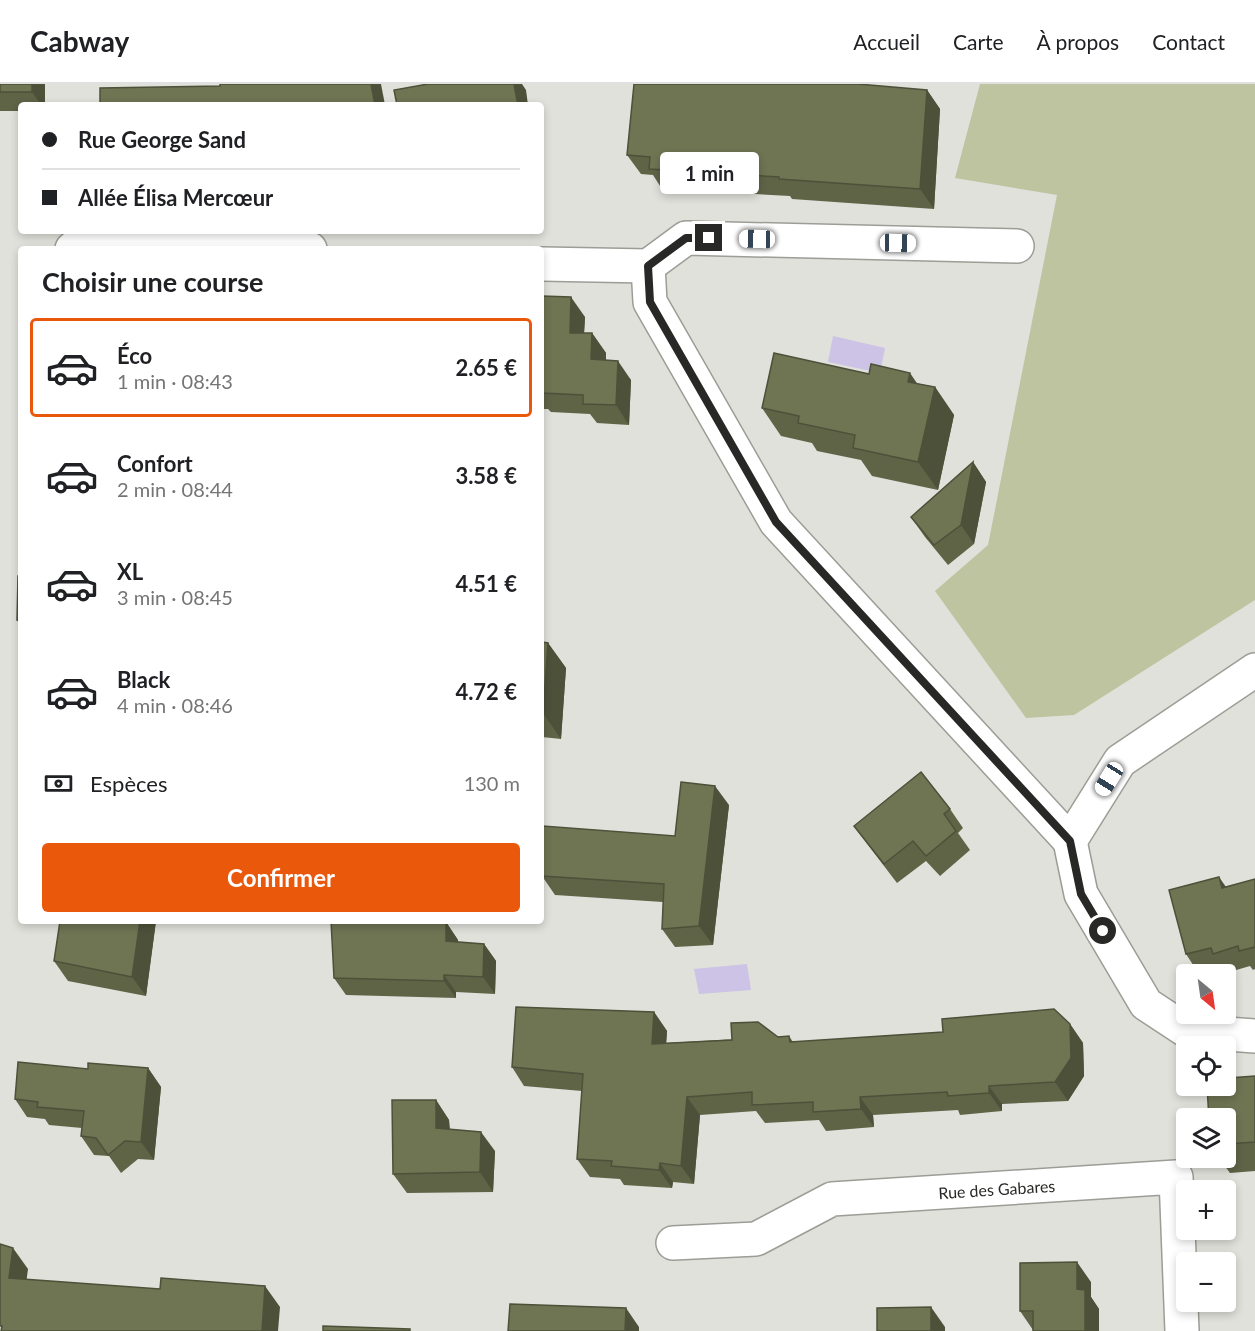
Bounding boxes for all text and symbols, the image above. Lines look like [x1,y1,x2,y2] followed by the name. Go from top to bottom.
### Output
[30,24,129,58] text: Cabway
[853,29,920,54] text: Accueil
[953,29,1004,54] text: Carte
[1037,29,1119,54] text: À propos
[1152,29,1225,54] text: Contact
[78,126,246,153] text: Rue George Sand
[660,151,758,193] callout: 1 min
[685,161,734,185] text: 1 min
[78,184,273,211] text: Allée Élisa Mercœur
[695,224,722,251] route end
[739,230,775,248] car
[880,234,916,252] car
[42,265,264,298] text: Choisir une course
[45,341,99,395] icon: car
[117,342,152,369] text: Éco
[455,354,517,381] text: 2.65 €
[117,369,233,393] text: 1 min · 08:43
[45,449,99,503] icon: car
[117,450,193,477] text: Confort
[455,462,517,489] text: 3.58 €
[117,477,233,501] text: 2 min · 08:44
[45,557,99,611] icon: car
[117,558,143,585] text: XL
[455,570,517,597] text: 4.51 €
[117,585,233,609] text: 3 min · 08:45
[45,665,99,719] icon: car
[117,666,170,693] text: Black
[455,678,517,705] text: 4.72 €
[117,693,233,717] text: 4 min · 08:46
[1092,759,1126,799] car
[42,767,75,800] icon: cash
[90,770,167,797] text: Espèces
[464,771,520,795] text: 130 m
[42,843,520,912] button: Confirmer
[1089,917,1116,944] route start
[1176,964,1236,1024] north arrow
[1176,964,1236,1312] map controls
[1176,1036,1236,1096] button: locate
[1176,1108,1236,1168] button: layers
[938,1175,1056,1202] street label: Rue des Gabares
[1176,1180,1236,1240] button: +
[1176,1252,1236,1312] button: −

